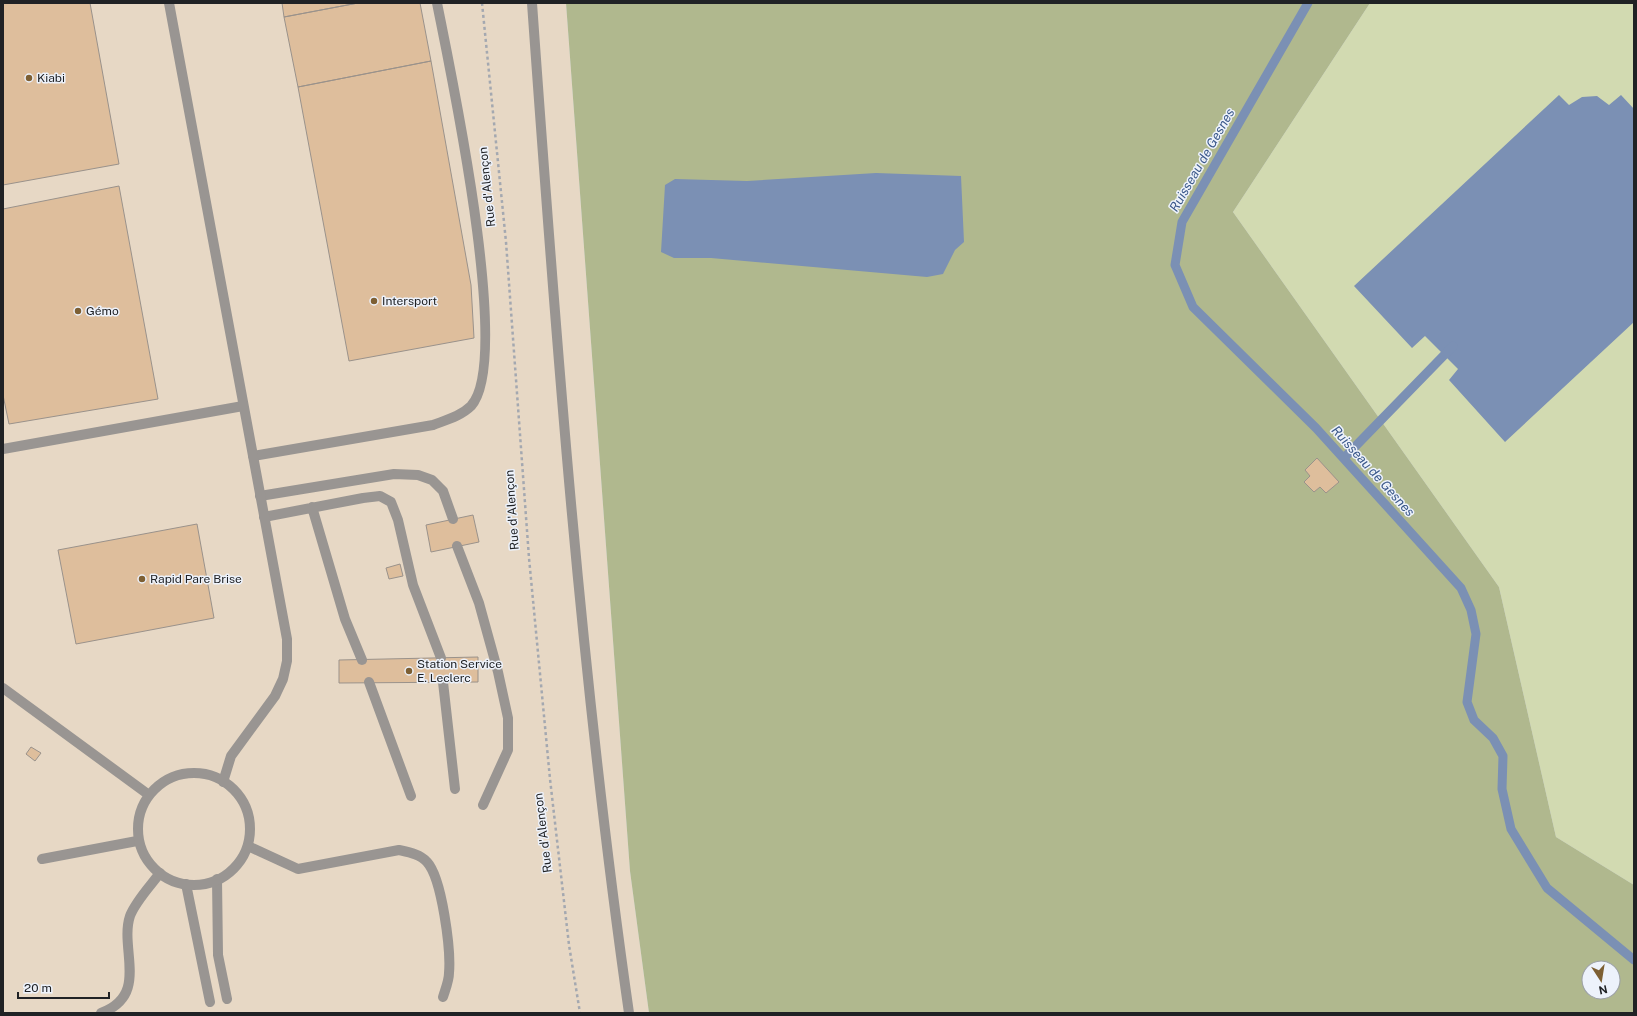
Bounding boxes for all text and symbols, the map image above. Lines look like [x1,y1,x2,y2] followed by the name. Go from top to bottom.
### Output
[37,71,65,85] place label: Kiabi
[24,73,34,83] marker: Kiabi
[1166,106,1238,214] water label: Ruisseau de Gesnes
[476,146,498,228] street label: Rue d'Alençon
[382,294,438,308] place label: Intersport
[369,296,379,306] marker: Intersport
[86,304,119,318] place label: Gémo
[73,306,83,316] marker: Gémo
[1328,423,1418,519] water label: Ruisseau de Gesnes
[502,469,522,551] street label: Rue d'Alençon
[150,572,242,586] place label: Rapid Pare Brise
[137,574,147,584] marker: Rapid Pare Brise
[417,657,502,685] place label: Station Service E. Leclerc
[404,666,414,676] marker: Station Service E. Leclerc
[531,792,555,874] street label: Rue d'Alençon
[1581,960,1621,1000] north arrow
[18,974,109,1000] scale bar
[24,981,52,995] text: 20 m
[1598,983,1609,997] text: N

